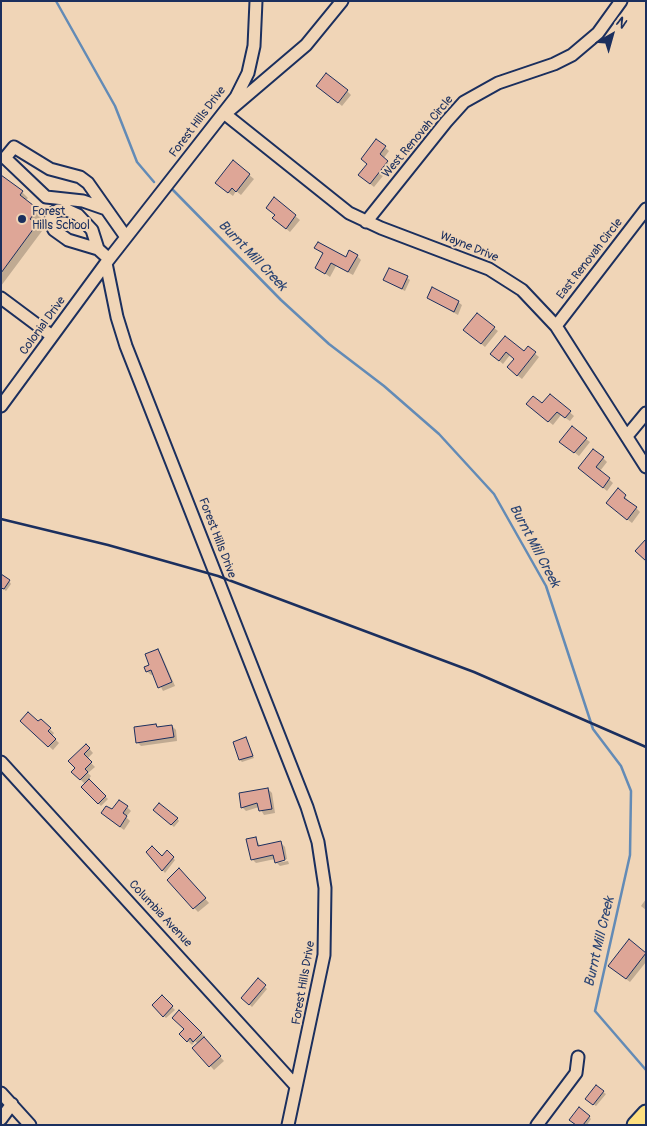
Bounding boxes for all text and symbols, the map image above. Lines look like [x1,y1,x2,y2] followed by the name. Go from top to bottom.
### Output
[587,10,637,60] north arrow
[613,13,631,32] text: N
[167,84,229,160] street label: Forest Hills Drive
[379,93,457,181] street label: West Renovah Circle
[32,205,90,233] place label: Forest Hills School
[16,213,28,225] marker: Forest Hills School
[554,216,626,302] street label: East Renovah Circle
[214,217,290,295] water label: Burnt Mill Creek
[438,229,500,265] street label: Wayne Drive
[17,294,69,358] street label: Colonial Drive
[195,496,239,580] street label: Forest Hills Drive
[505,502,563,590] water label: Burnt Mill Creek
[125,878,195,950] street label: Columbia Avenue
[582,895,618,989] water label: Burnt Mill Creek
[290,940,318,1026] street label: Forest Hills Drive

